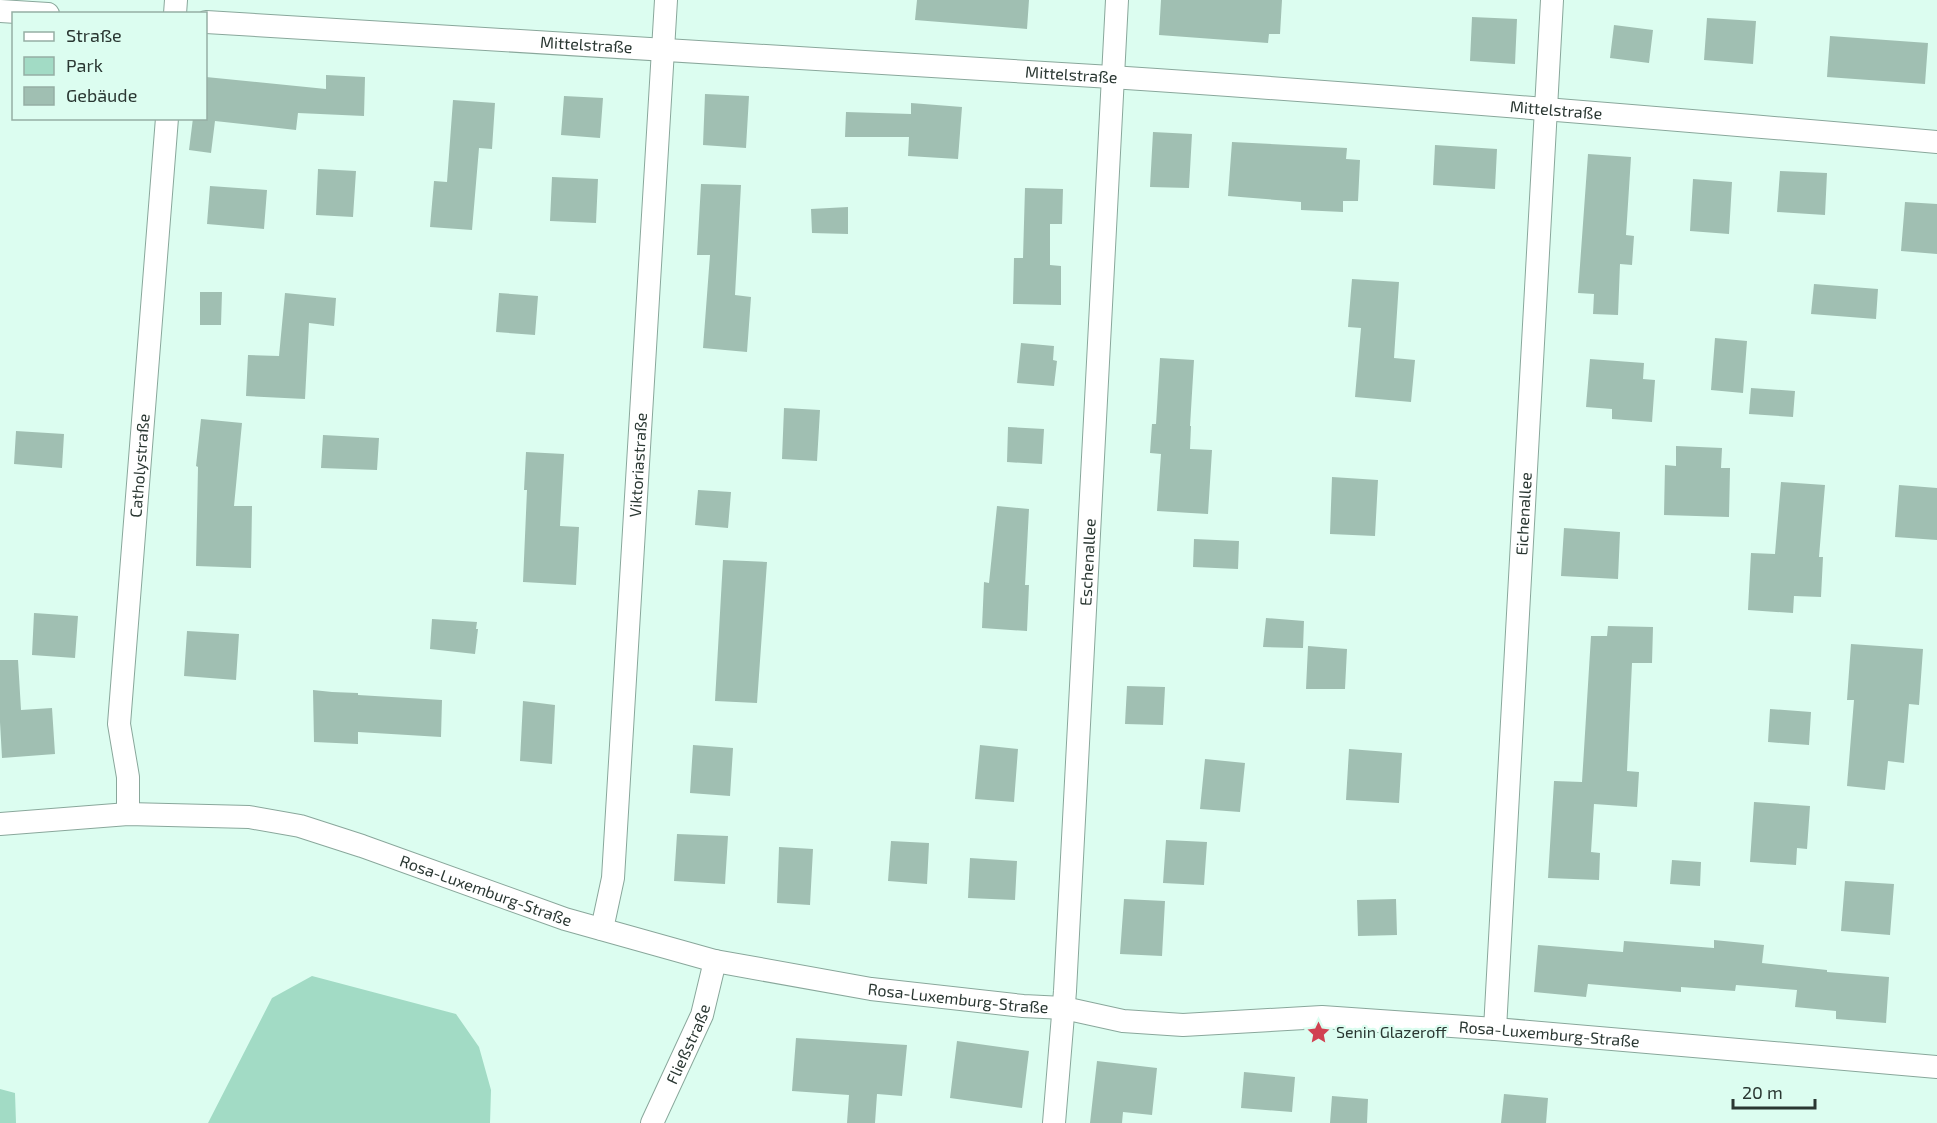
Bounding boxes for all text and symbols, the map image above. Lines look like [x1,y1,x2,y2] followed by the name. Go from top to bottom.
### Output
[12,12,207,120] legend
[66,24,122,46] text: Straße
[540,32,633,56] street label: Mittelstraße
[66,54,103,76] text: Park
[1025,61,1118,86] street label: Mittelstraße
[66,84,137,106] text: Gebäude
[1509,96,1603,123] street label: Mittelstraße
[625,412,650,518] street label: Viktoriastraße
[125,413,153,518] street label: Catholystraße
[1511,472,1535,556] street label: Eichenallee
[1075,518,1099,606] street label: Eschenallee
[397,850,574,929] street label: Rosa-Luxemburg-Straße
[867,979,1049,1016] street label: Rosa-Luxemburg-Straße
[661,1002,713,1087] street label: Fließstraße
[1458,1017,1641,1050] street label: Rosa-Luxemburg-Straße
[1305,1019,1331,1045] place icon: Senin Glazeroff
[1336,1022,1447,1041] place label: Senin Glazeroff
[1733,1072,1816,1110] scale bar
[1742,1081,1783,1103] text: 20 m

